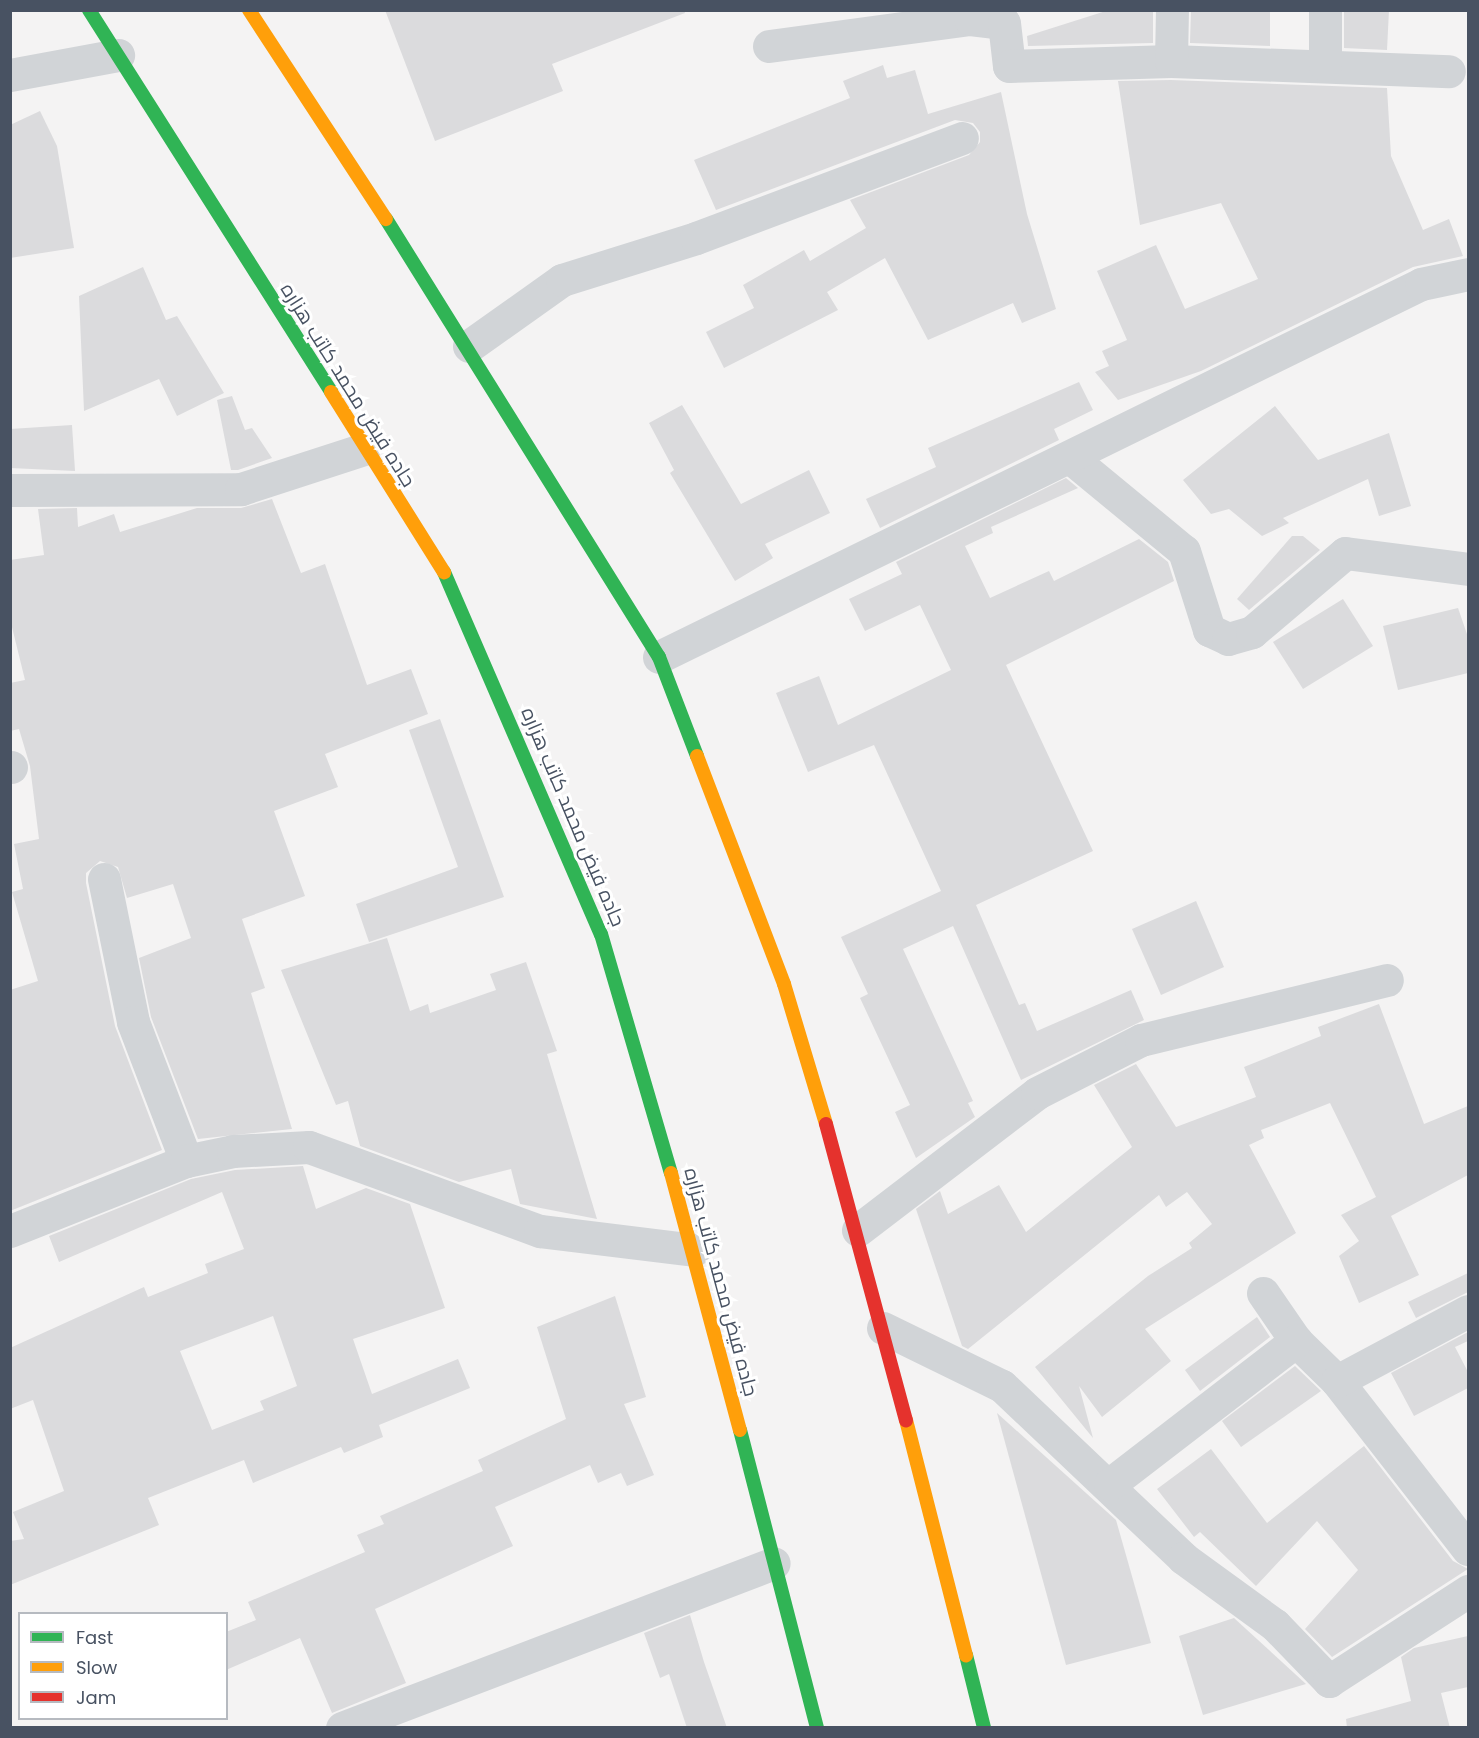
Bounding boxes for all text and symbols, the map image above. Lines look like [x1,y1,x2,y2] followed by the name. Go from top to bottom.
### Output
[275,279,421,491] street label: جاده فیض محمد کاتب هزاره
[516,704,630,930] street label: جاده فیض محمد کاتب هزاره
[679,1165,763,1399] street label: جاده فیض محمد کاتب هزاره
[18,1612,228,1720] legend
[76,1625,113,1650] text: Fast
[76,1655,117,1680] text: Slow
[76,1685,116,1710] text: Jam

